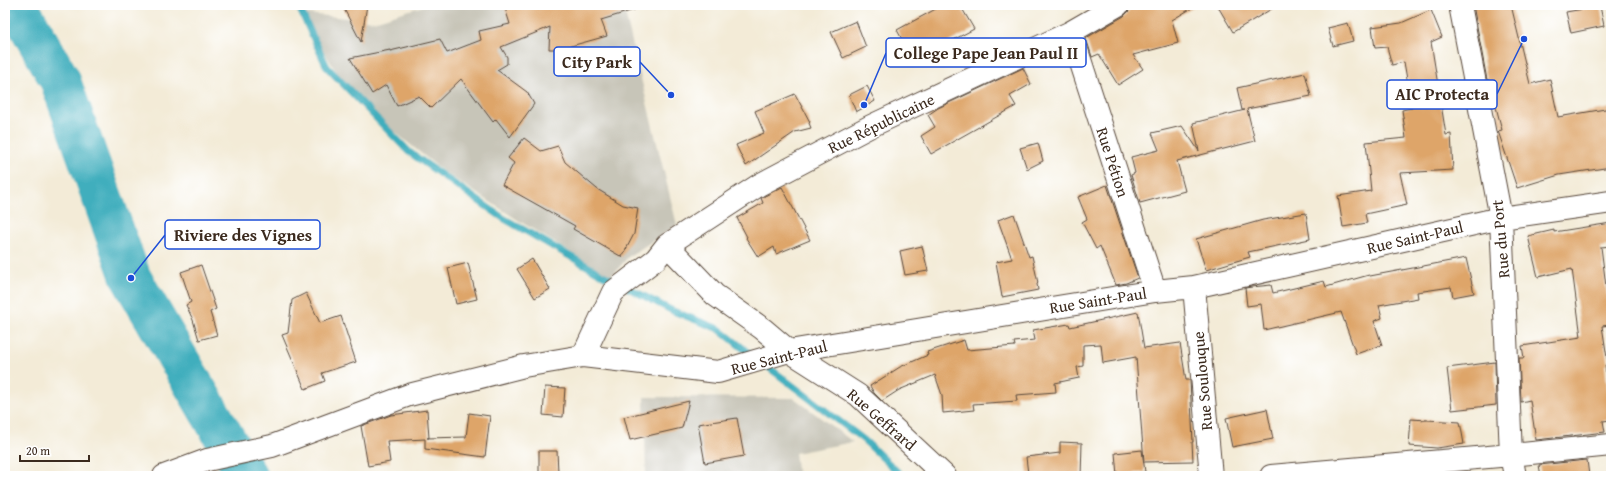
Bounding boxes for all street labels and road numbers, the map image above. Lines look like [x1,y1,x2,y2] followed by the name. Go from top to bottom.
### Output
[824,87,938,159] street label: Rue Républicaine
[1090,124,1136,200] street label: Rue Pétion
[1485,198,1515,279] street label: Rue du Port
[1364,214,1466,260] street label: Rue Saint-Paul
[1048,280,1149,320] street label: Rue Saint-Paul
[1186,330,1218,432] street label: Rue Soulouque
[728,333,830,381] street label: Rue Saint-Paul
[842,382,922,456] street label: Rue Geffrard

